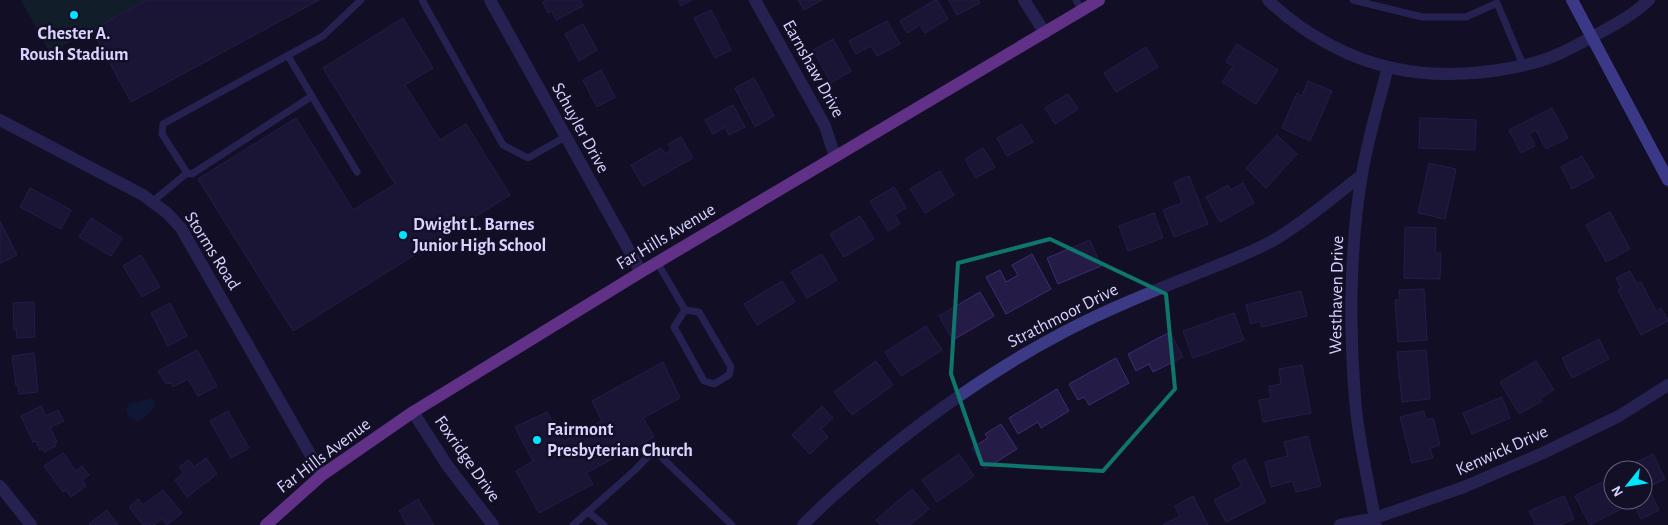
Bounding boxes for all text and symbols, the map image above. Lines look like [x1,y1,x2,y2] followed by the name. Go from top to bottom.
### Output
[68,9,80,21] marker: Chester A. Roush Stadium
[779,17,847,121] street label: Earnshaw Drive
[19,25,129,64] place label: Chester A. Roush Stadium
[548,80,612,176] street label: Schuyler Drive
[613,200,719,274] street label: Far Hills Avenue
[181,209,243,293] street label: Storms Road
[413,216,546,255] place label: Dwight L. Barnes Junior High School
[397,229,409,241] marker: Dwight L. Barnes Junior High School
[1327,235,1347,355] street label: Westhaven Drive
[1005,280,1121,352] street label: Strathmoor Drive
[431,413,503,505] street label: Foxridge Drive
[274,415,374,497] street label: Far Hills Avenue
[547,421,693,460] place label: Fairmont Presbyterian Church
[1453,423,1551,479] street label: Kenwick Drive
[531,434,543,446] marker: Fairmont Presbyterian Church
[1603,460,1653,510] north arrow
[1609,483,1626,499] text: N

